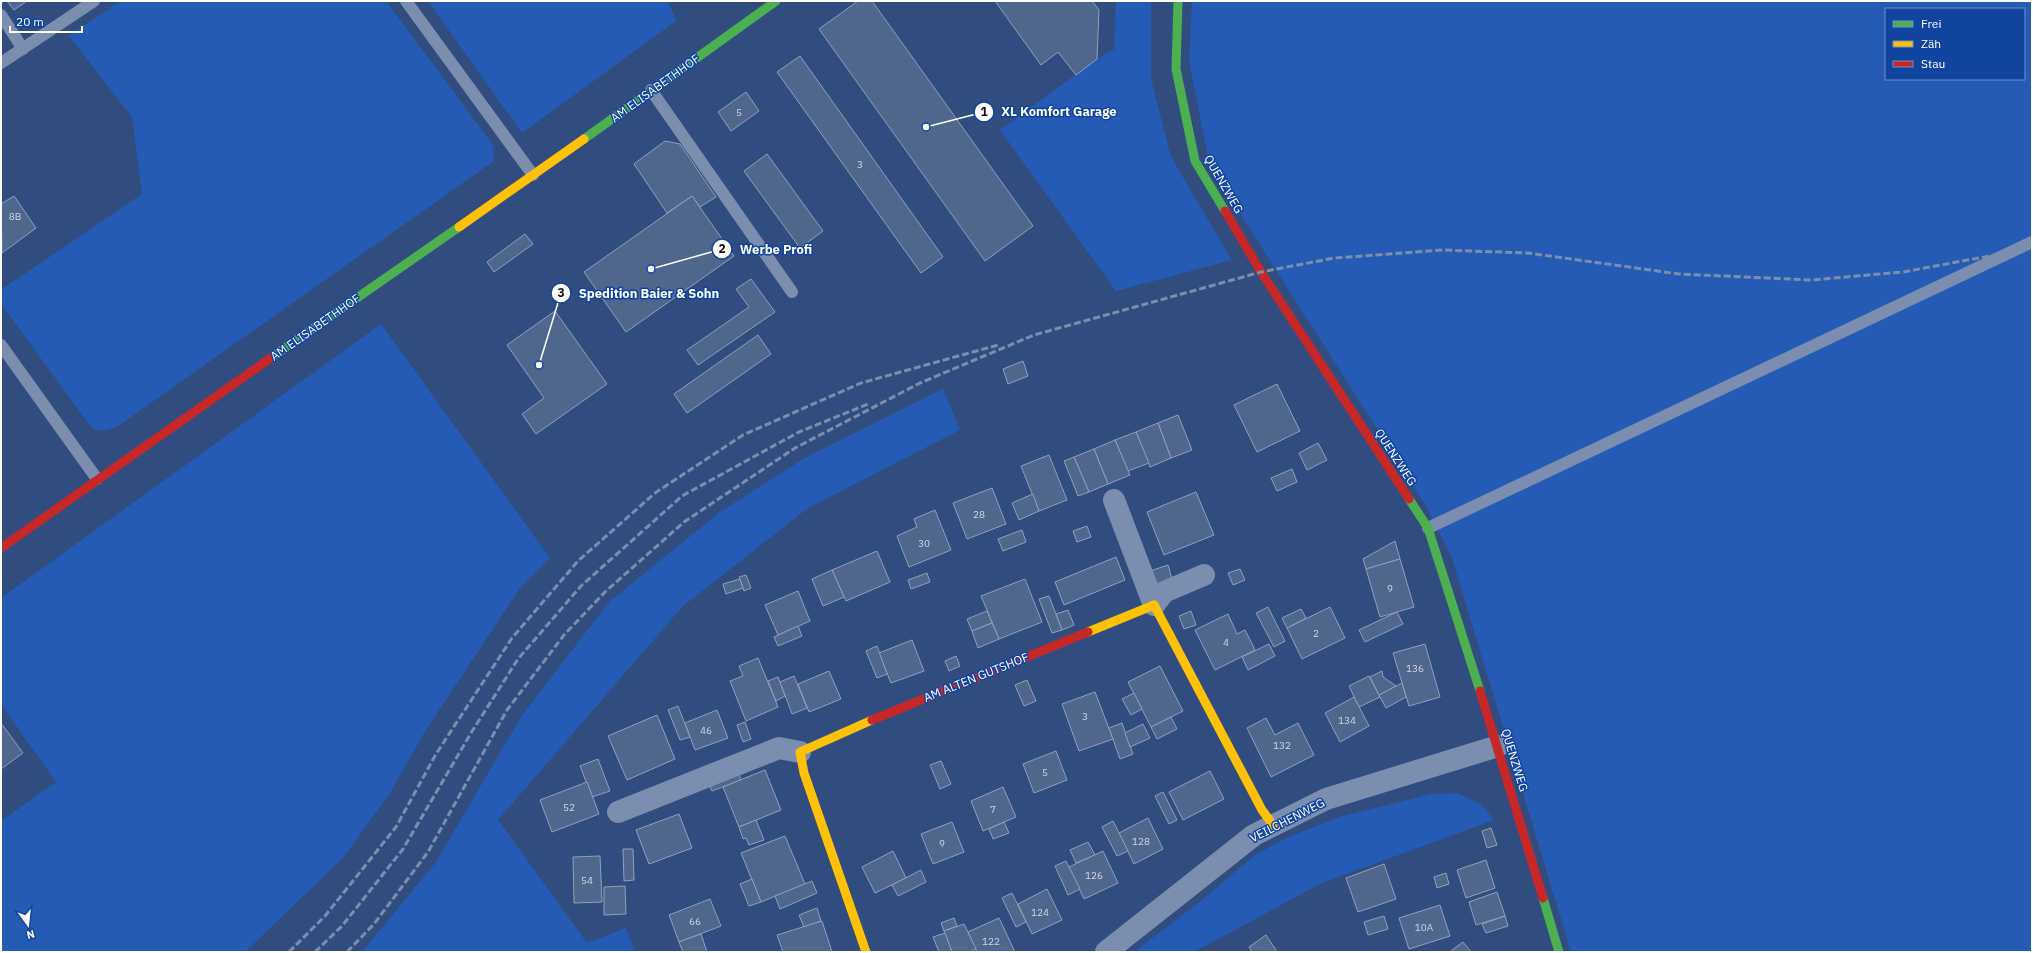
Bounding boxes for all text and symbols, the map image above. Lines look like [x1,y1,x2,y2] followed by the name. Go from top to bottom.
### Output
[10,8,82,34] scale bar
[1885,8,2025,80] legend
[16,14,44,29] text: 20 m
[1921,16,1941,31] text: Frei
[1921,36,1941,51] text: Zäh
[607,50,703,125] street label: AM ELISABETHHOF
[1921,56,1945,71] text: Stau
[974,99,1125,124] callout: XL Komfort Garage
[1001,103,1117,120] text: XL Komfort Garage
[980,104,988,119] text: 1
[736,106,742,119] house number: 5
[1201,152,1247,216] street label: QUENZWEG
[857,158,863,171] house number: 3
[9,210,21,223] house number: 8B
[712,237,820,262] callout: Werbe Profi
[718,241,726,256] text: 2
[740,241,812,258] text: Werbe Profi
[551,281,728,306] callout: Spedition Baier & Sohn
[557,285,565,300] text: 3
[579,285,719,302] text: Spedition Baier & Sohn
[267,290,363,364] street label: AM ELISABETHHOF
[1372,426,1420,488] street label: QUENZWEG
[973,508,985,521] house number: 28
[918,537,930,550] house number: 30
[1387,582,1393,595] house number: 9
[1313,627,1319,640] house number: 2
[1223,636,1229,649] house number: 4
[921,649,1031,705] street label: AM ALTEN GUTSHOF
[1406,662,1424,675] house number: 136
[1082,710,1088,723] house number: 3
[1338,714,1356,727] house number: 134
[700,724,712,737] house number: 46
[1498,727,1532,793] street label: QUENZWEG
[1273,739,1291,752] house number: 132
[1042,766,1048,779] house number: 5
[1247,795,1327,845] street label: VEILCHENWEG
[563,801,575,814] house number: 52
[990,803,996,816] house number: 7
[1132,835,1150,848] house number: 128
[939,837,945,850] house number: 9
[1085,869,1103,882] house number: 126
[581,874,593,887] house number: 54
[8,905,48,945] north arrow
[1031,906,1049,919] house number: 124
[689,915,701,928] house number: 66
[1415,921,1434,934] house number: 10A
[25,927,36,942] text: N
[982,935,1000,948] house number: 122

